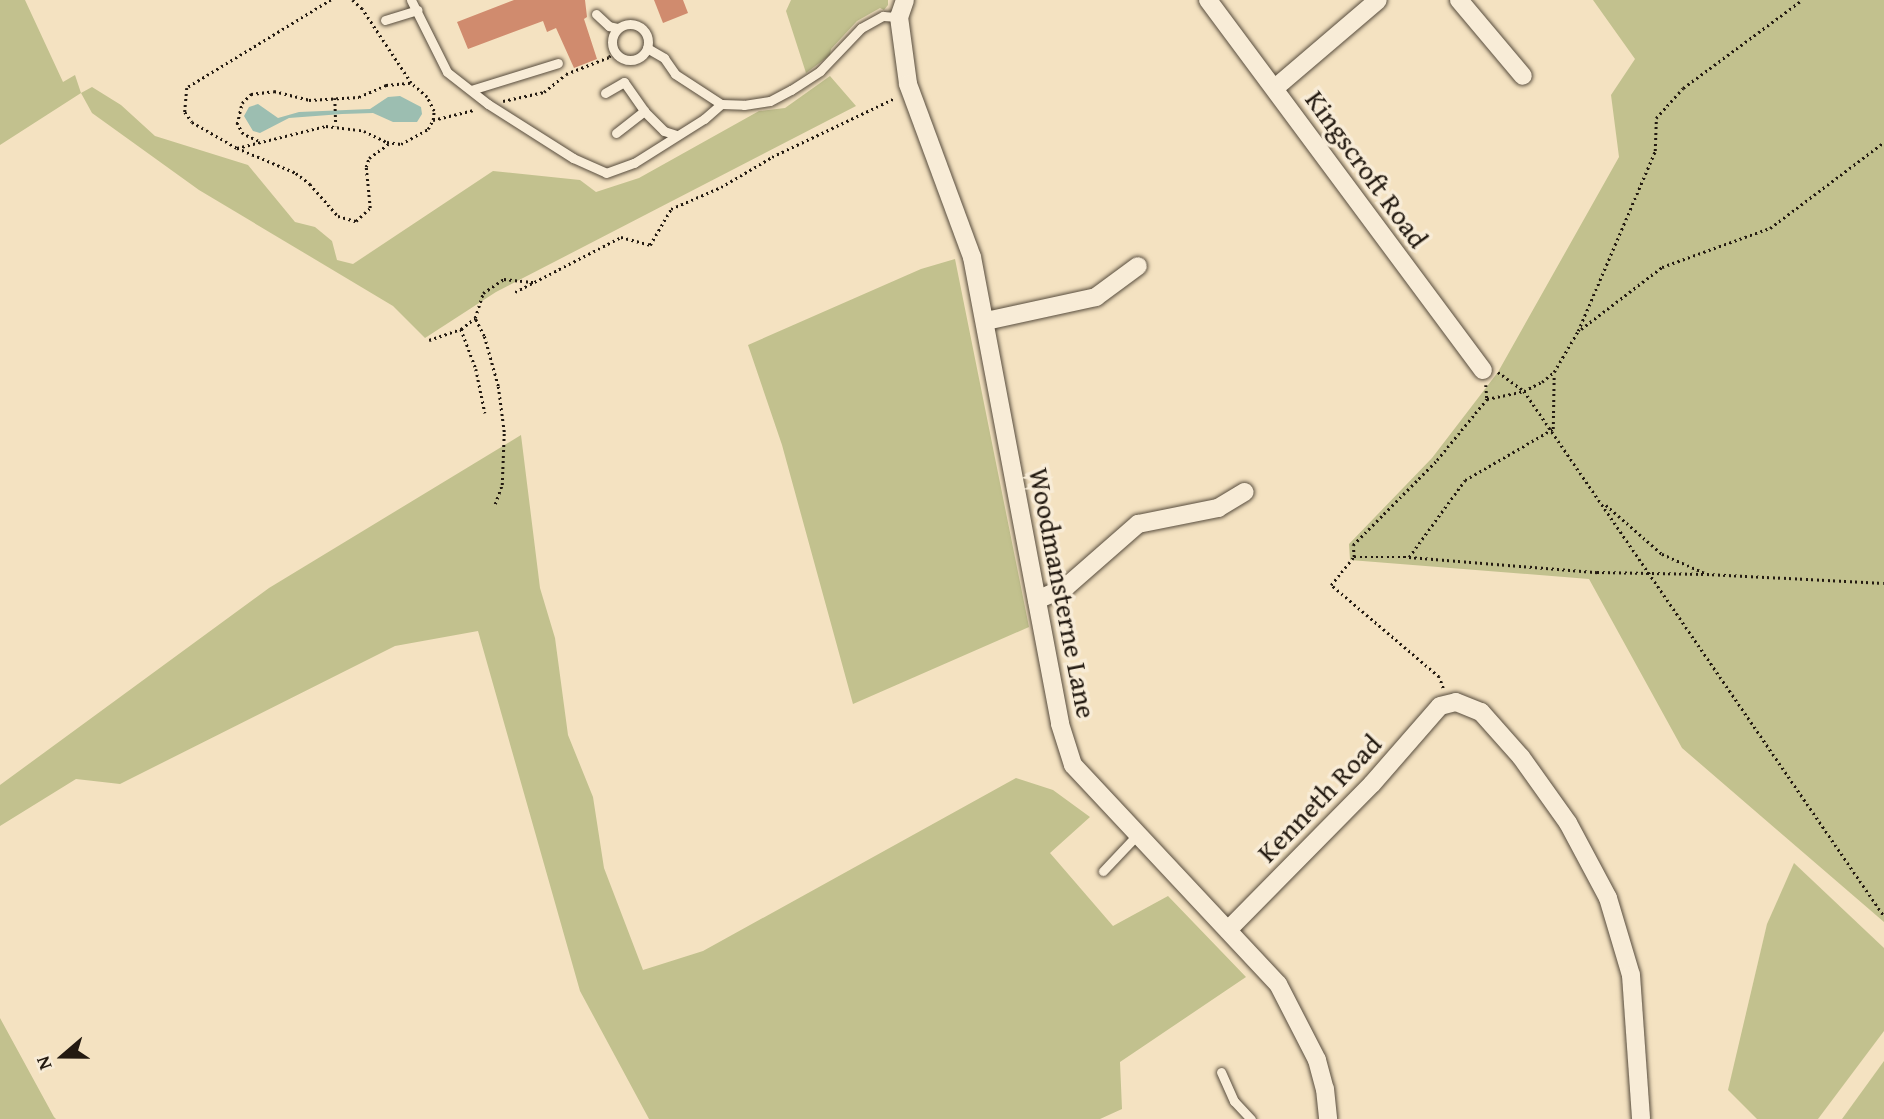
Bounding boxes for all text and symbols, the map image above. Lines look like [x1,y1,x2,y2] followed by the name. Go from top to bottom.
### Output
[1299,84,1435,254] street label: Kingscroft Road
[1022,465,1104,721] street label: Woodmansterne Lane
[1250,727,1388,869] street label: Kenneth Road
[28,1021,98,1091] north arrow
[28,1052,59,1074] text: N

